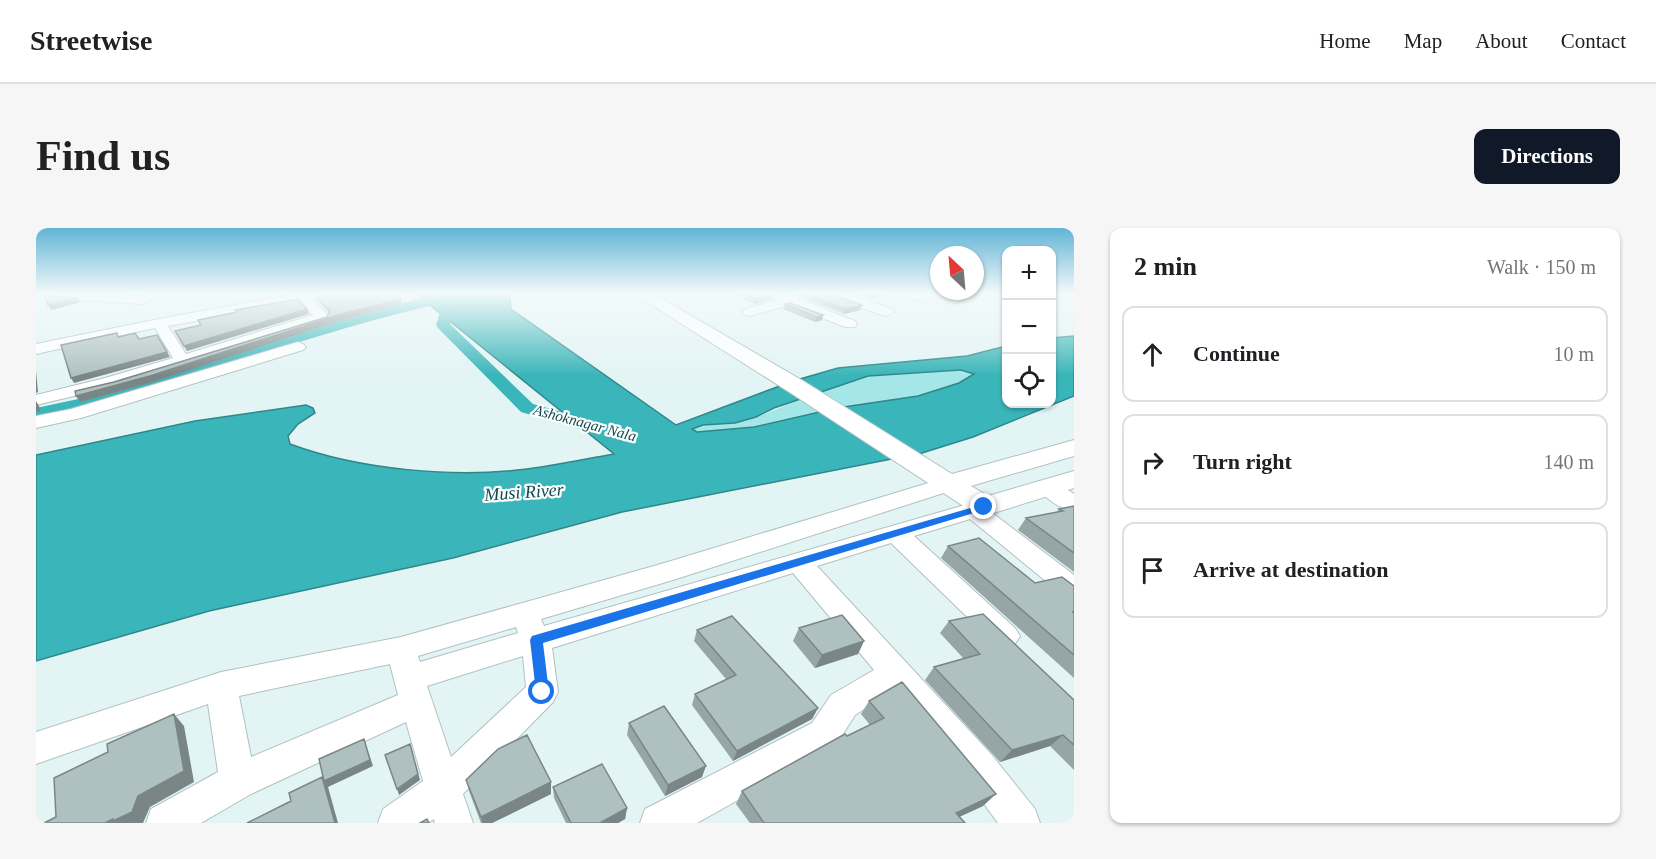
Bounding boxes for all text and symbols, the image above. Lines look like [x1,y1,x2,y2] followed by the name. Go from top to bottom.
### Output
[30,25,152,56] text: Streetwise
[1319,29,1371,53] text: Home
[1404,29,1442,53] text: Map
[1475,29,1528,53] text: About
[1561,29,1626,53] text: Contact
[1474,129,1620,184] button: Directions
[36,133,170,179] text: Find us
[930,246,984,300] north arrow
[1002,246,1056,408] map controls
[1002,246,1056,300] button: +
[1134,252,1197,281] text: 2 min
[1487,256,1596,278] text: Walk · 150 m
[1002,300,1056,354] button: −
[1136,338,1169,371] icon: ahead
[1193,341,1280,366] text: Continue
[1553,343,1594,365] text: 10 m
[1002,354,1056,408] button: locate
[531,401,638,444] water label: Ashoknagar Nala
[1136,446,1169,479] icon: right
[1193,449,1292,474] text: Turn right
[1543,451,1594,473] text: 140 m
[483,479,565,505] water label: Musi River
[970,493,996,519] route end
[1136,554,1169,587] icon: arrive
[1193,557,1389,582] text: Arrive at destination
[528,678,554,704] route start

